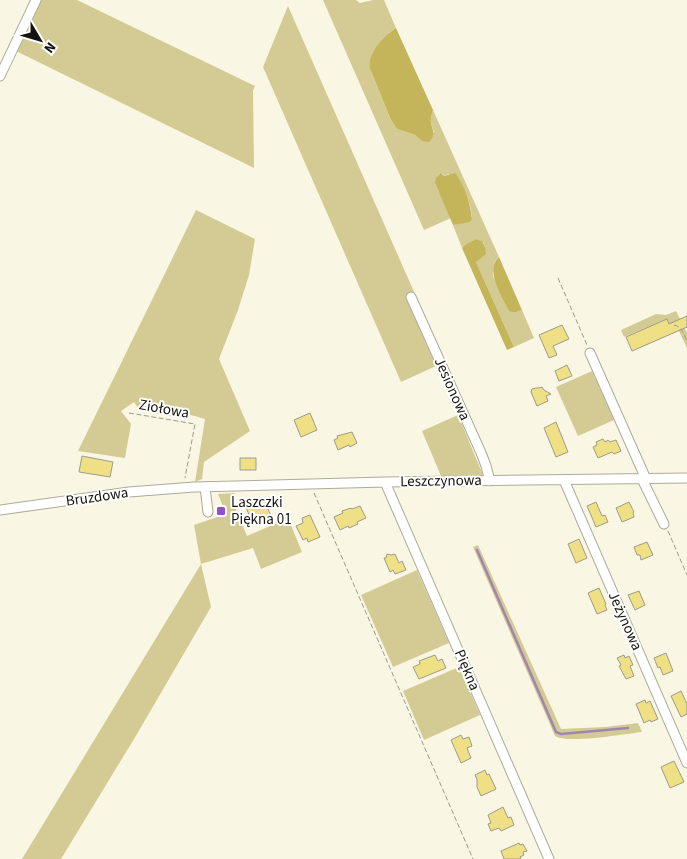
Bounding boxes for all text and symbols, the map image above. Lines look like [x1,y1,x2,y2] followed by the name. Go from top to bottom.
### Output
[15,15,65,65] north arrow
[39,38,60,57] text: N
[429,354,475,424] street label: Jesionowa
[137,394,191,424] street label: Ziołowa
[400,470,482,492] street label: Leszczynowa
[64,482,130,512] street label: Bruzdowa
[231,492,292,530] place label: Laszczki Piękna 01
[215,505,227,517] marker: Laszczki Piękna 01
[603,588,647,654] street label: Jeżynowa
[449,646,485,694] street label: Piękna

